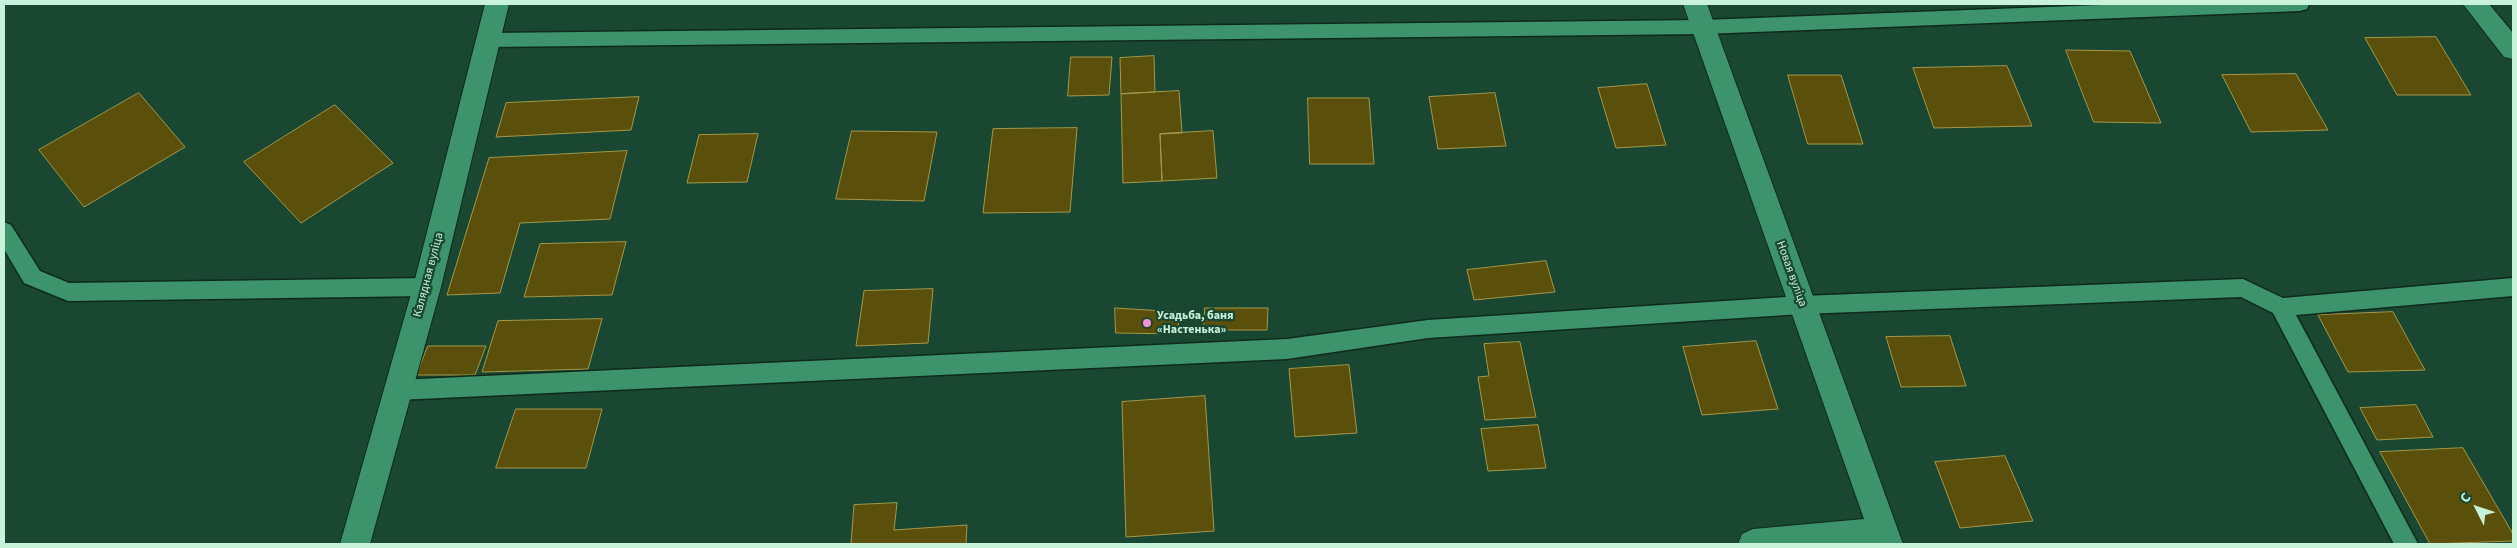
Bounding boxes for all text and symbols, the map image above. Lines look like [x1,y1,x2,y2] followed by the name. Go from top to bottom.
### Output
[411,231,447,319] street label: Калядная вуліца
[1772,239,1810,309] street label: Новая вуліца
[1157,309,1234,337] place label: Усадьба, баня «Настенька»
[1141,317,1153,329] marker: Усадьба, баня «Настенька»
[2452,483,2502,533] north arrow
[2455,489,2476,508] text: С

